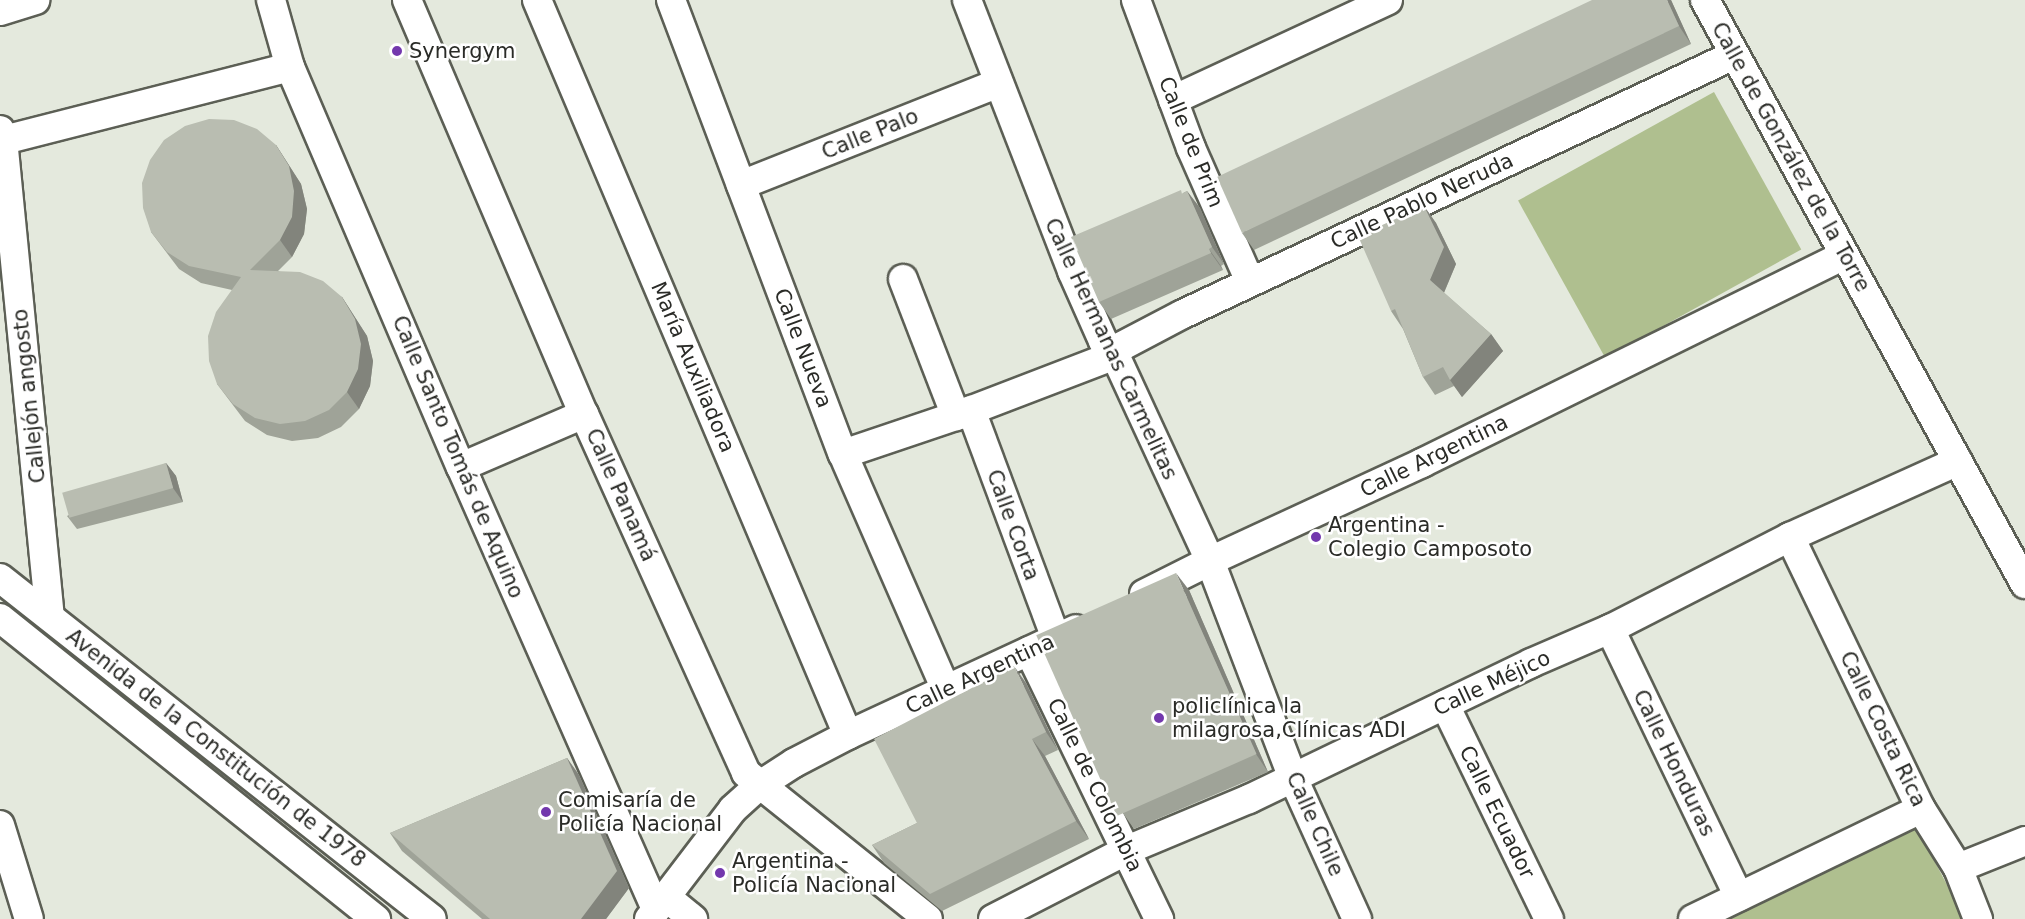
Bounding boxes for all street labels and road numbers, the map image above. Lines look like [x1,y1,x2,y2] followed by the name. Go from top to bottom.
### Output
[1706,18,1876,296] street label: Calle de González de la Torre
[1153,73,1229,211] street label: Calle de Prim
[818,103,922,165] street label: Calle Palo
[1327,148,1517,254] street label: Calle Pablo Neruda
[1039,214,1183,484] street label: Calle Hermanas Carmelitas
[646,278,740,456] street label: María Auxiliadora
[769,285,837,411] street label: Calle Nueva
[7,308,51,484] street label: Callejón angosto
[387,312,529,602] street label: Calle Santo Tomás de Aquino
[1356,409,1512,503] street label: Calle Argentina
[580,425,662,565] street label: Calle Panamá
[981,466,1045,584] street label: Calle Corta
[61,623,371,873] street label: Avenida de la Constitución de 1978
[902,629,1058,719] street label: Calle Argentina
[1430,645,1554,721] street label: Calle Méjico
[1834,647,1932,811] street label: Calle Costa Rica
[1628,686,1720,840] street label: Calle Honduras
[1042,694,1148,876] street label: Calle de Colombia
[1454,741,1540,883] street label: Calle Ecuador
[1281,768,1349,880] street label: Calle Chile

